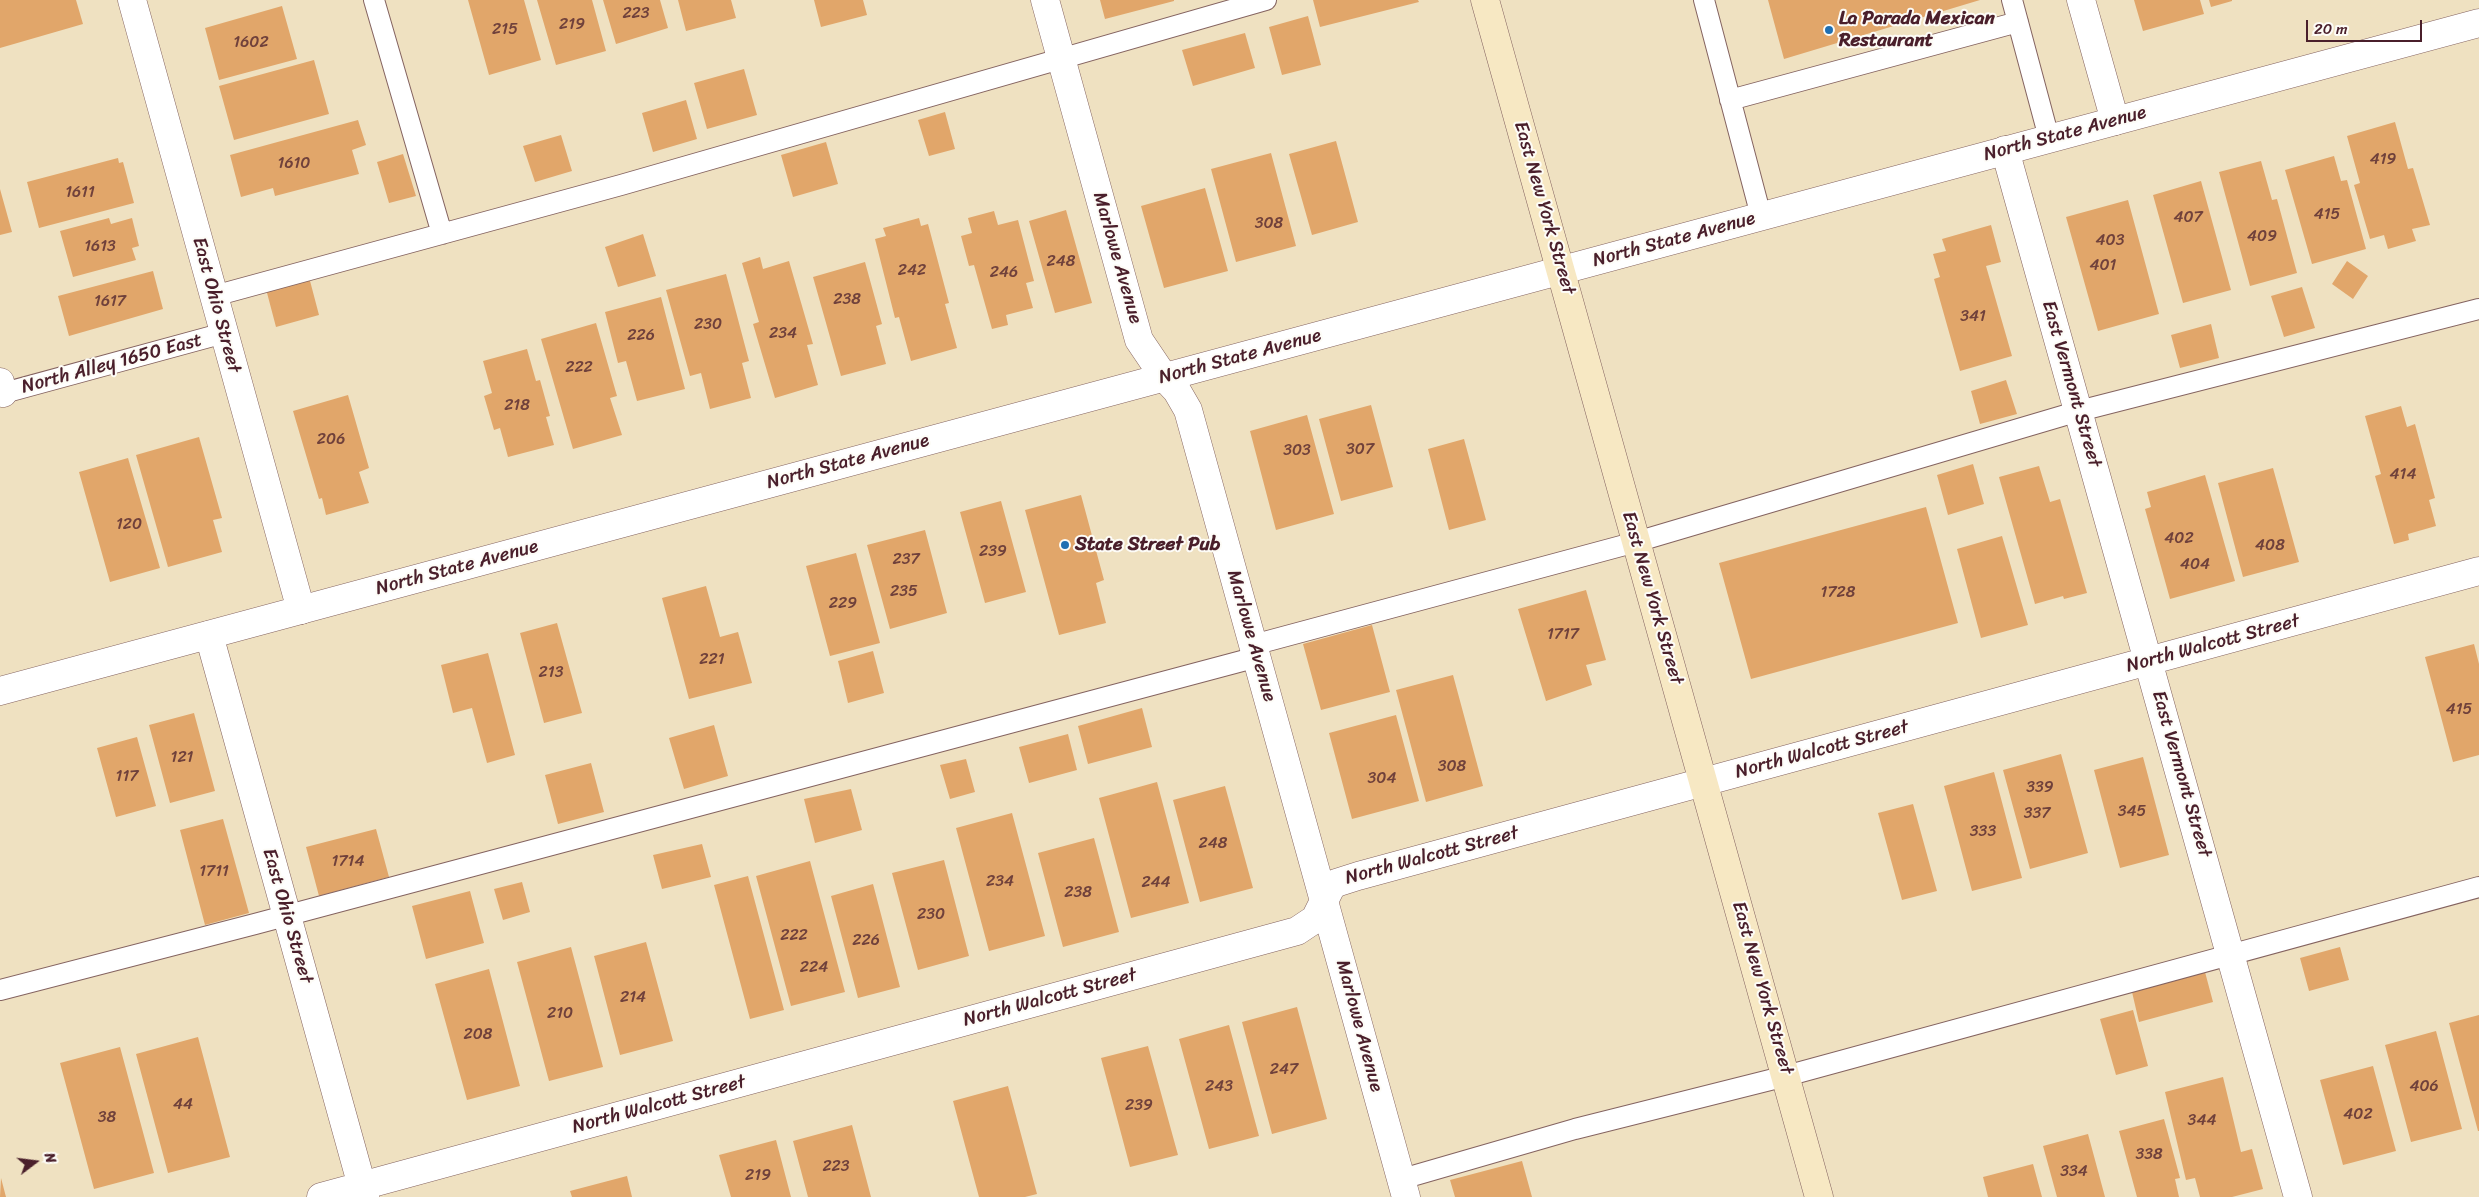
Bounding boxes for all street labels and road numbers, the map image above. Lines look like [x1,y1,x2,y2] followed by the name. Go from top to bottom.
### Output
[1981,101,2149,167] street label: North State Avenue
[1508,119,1580,297] street label: East New York Street
[1087,190,1147,326] street label: Marlowe Avenue
[1590,207,1758,273] street label: North State Avenue
[187,235,245,375] street label: East Ohio Street
[2036,298,2106,470] street label: East Vermont Street
[1156,324,1324,390] street label: North State Avenue
[19,329,205,399] street label: North Alley 1650 East
[764,429,932,495] street label: North State Avenue
[1616,509,1688,687] street label: East New York Street
[373,535,541,601] street label: North State Avenue
[1221,568,1281,704] street label: Marlowe Avenue
[2124,610,2302,678] street label: North Walcott Street
[2146,688,2216,860] street label: East Vermont Street
[1733,716,1911,784] street label: North Walcott Street
[1343,822,1521,890] street label: North Walcott Street
[257,846,317,986] street label: East Ohio Street
[1726,899,1798,1077] street label: East New York Street
[1330,957,1388,1095] street label: Marlowe Avenue
[961,964,1139,1032] street label: North Walcott Street
[570,1071,748,1139] street label: North Walcott Street

